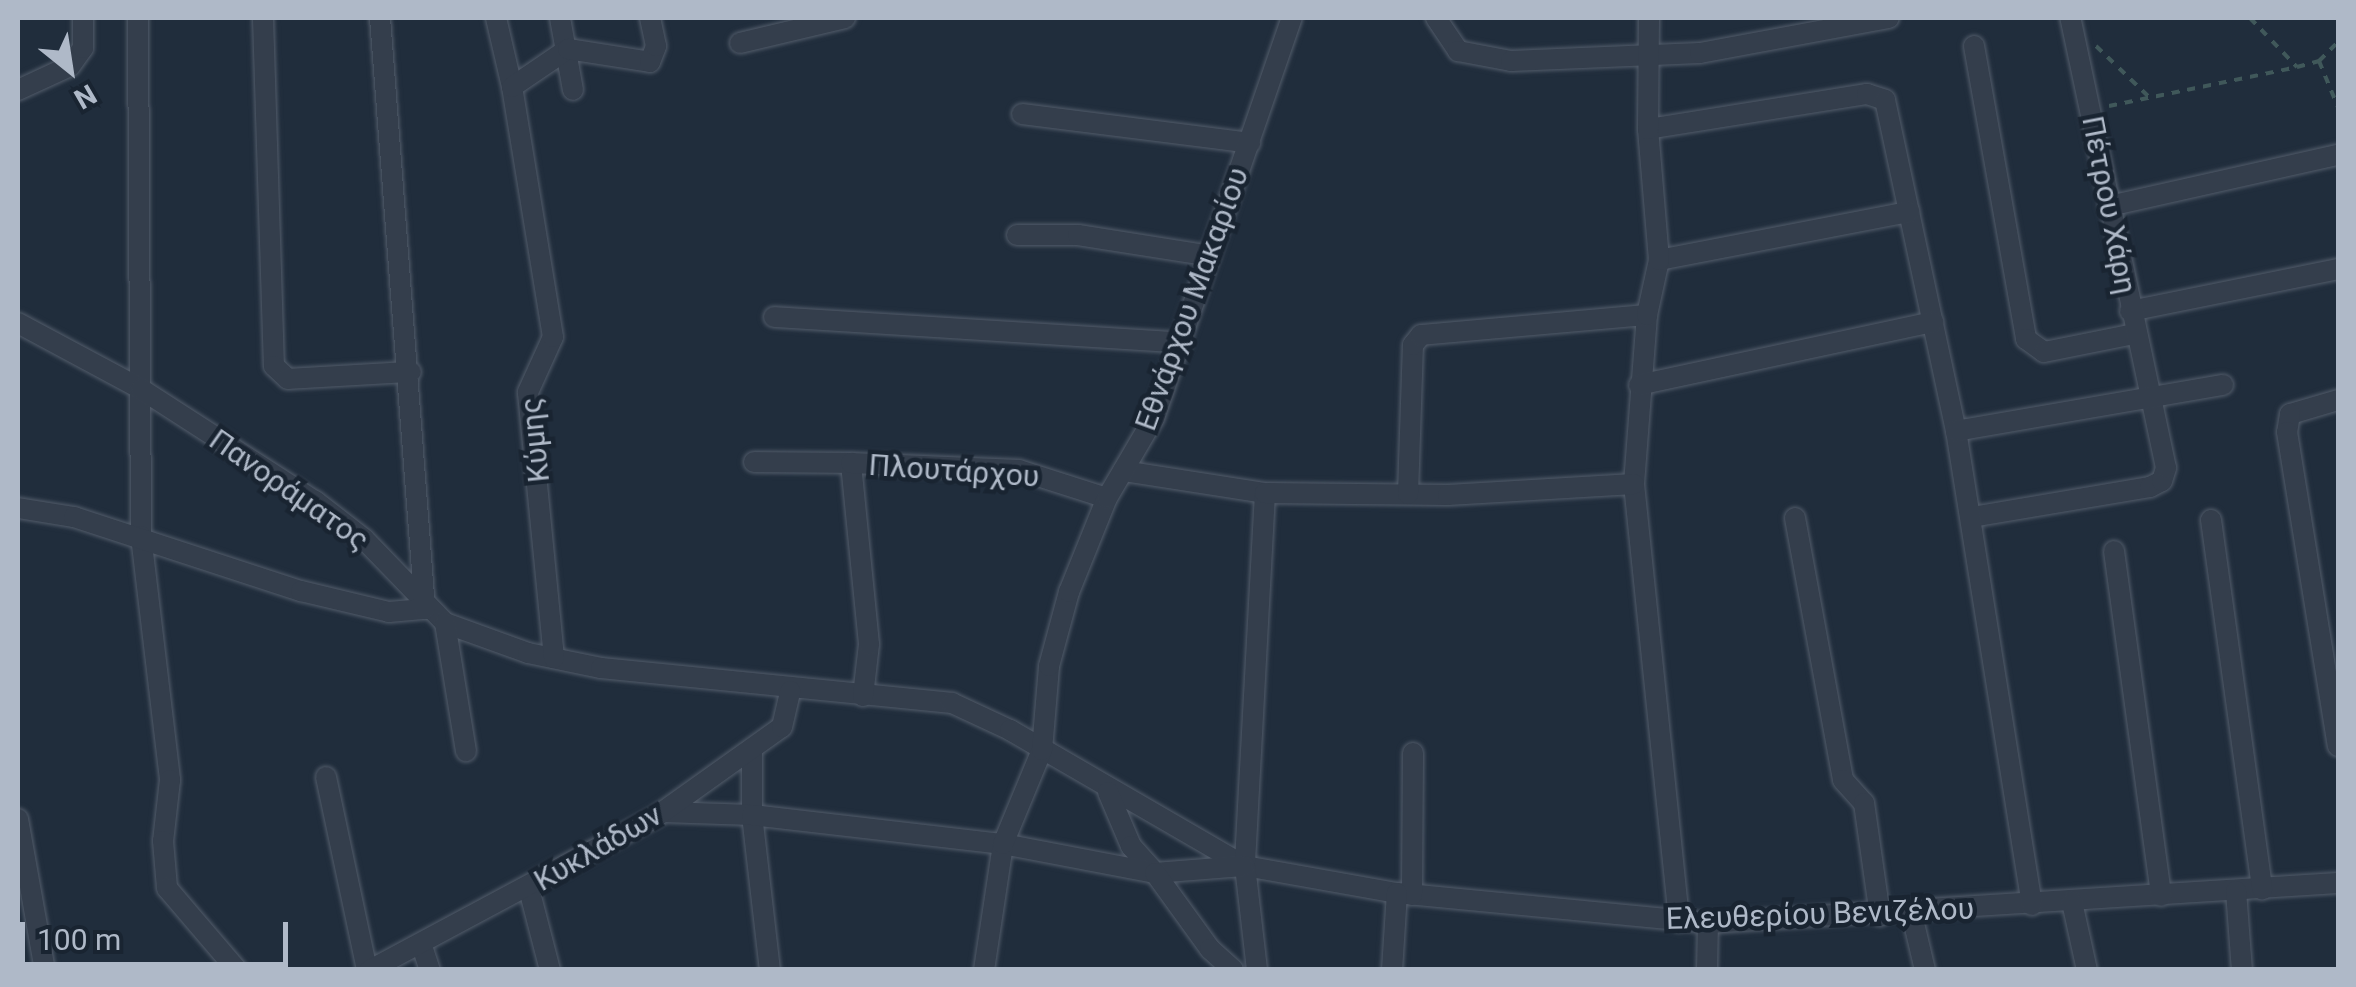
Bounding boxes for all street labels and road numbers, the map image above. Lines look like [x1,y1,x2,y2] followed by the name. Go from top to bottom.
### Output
[2074,113,2144,297] street label: Πέτρου Χάρη
[1128,163,1256,435] street label: Εθνάρχου Μακαρίου
[513,396,557,484] street label: Κύμης
[202,422,376,558] street label: Πανοράματος
[868,447,1040,495] street label: Πλουτάρχου
[528,797,668,899] street label: Κυκλάδων
[1665,891,1975,937] street label: Ελευθερίου Βενιζέλου

